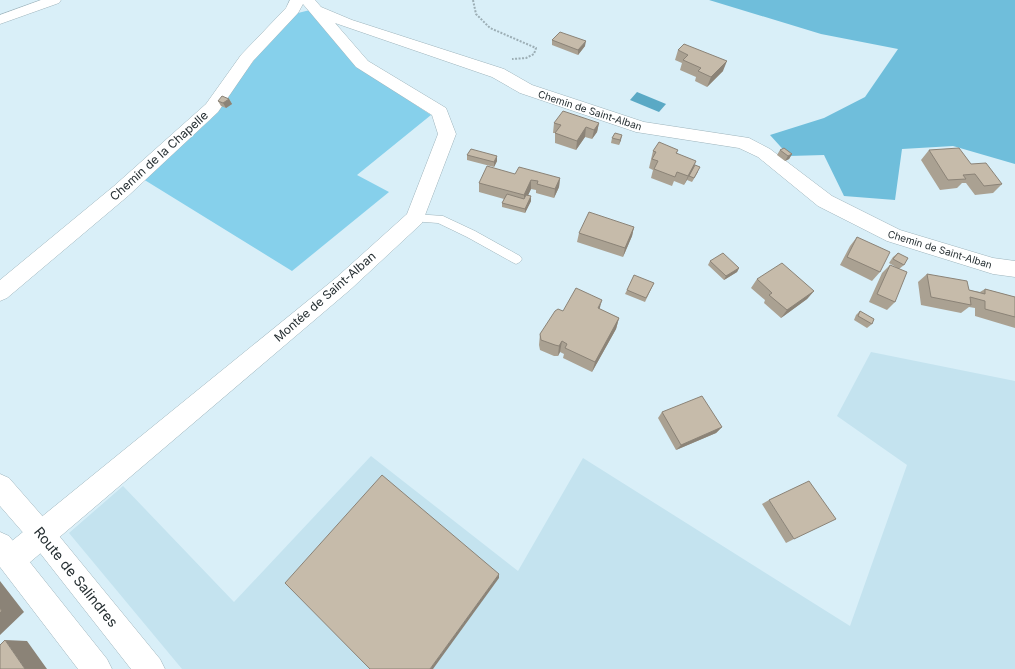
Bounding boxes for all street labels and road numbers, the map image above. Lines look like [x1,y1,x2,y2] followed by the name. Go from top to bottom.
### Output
[537,88,644,132] street label: Chemin de Saint-Alban
[106,107,211,204] street label: Chemin de la Chapelle
[886,227,994,271] street label: Chemin de Saint-Alban
[271,248,379,345] street label: Montée de Saint-Alban
[31,523,122,630] street label: Route de Salindres

